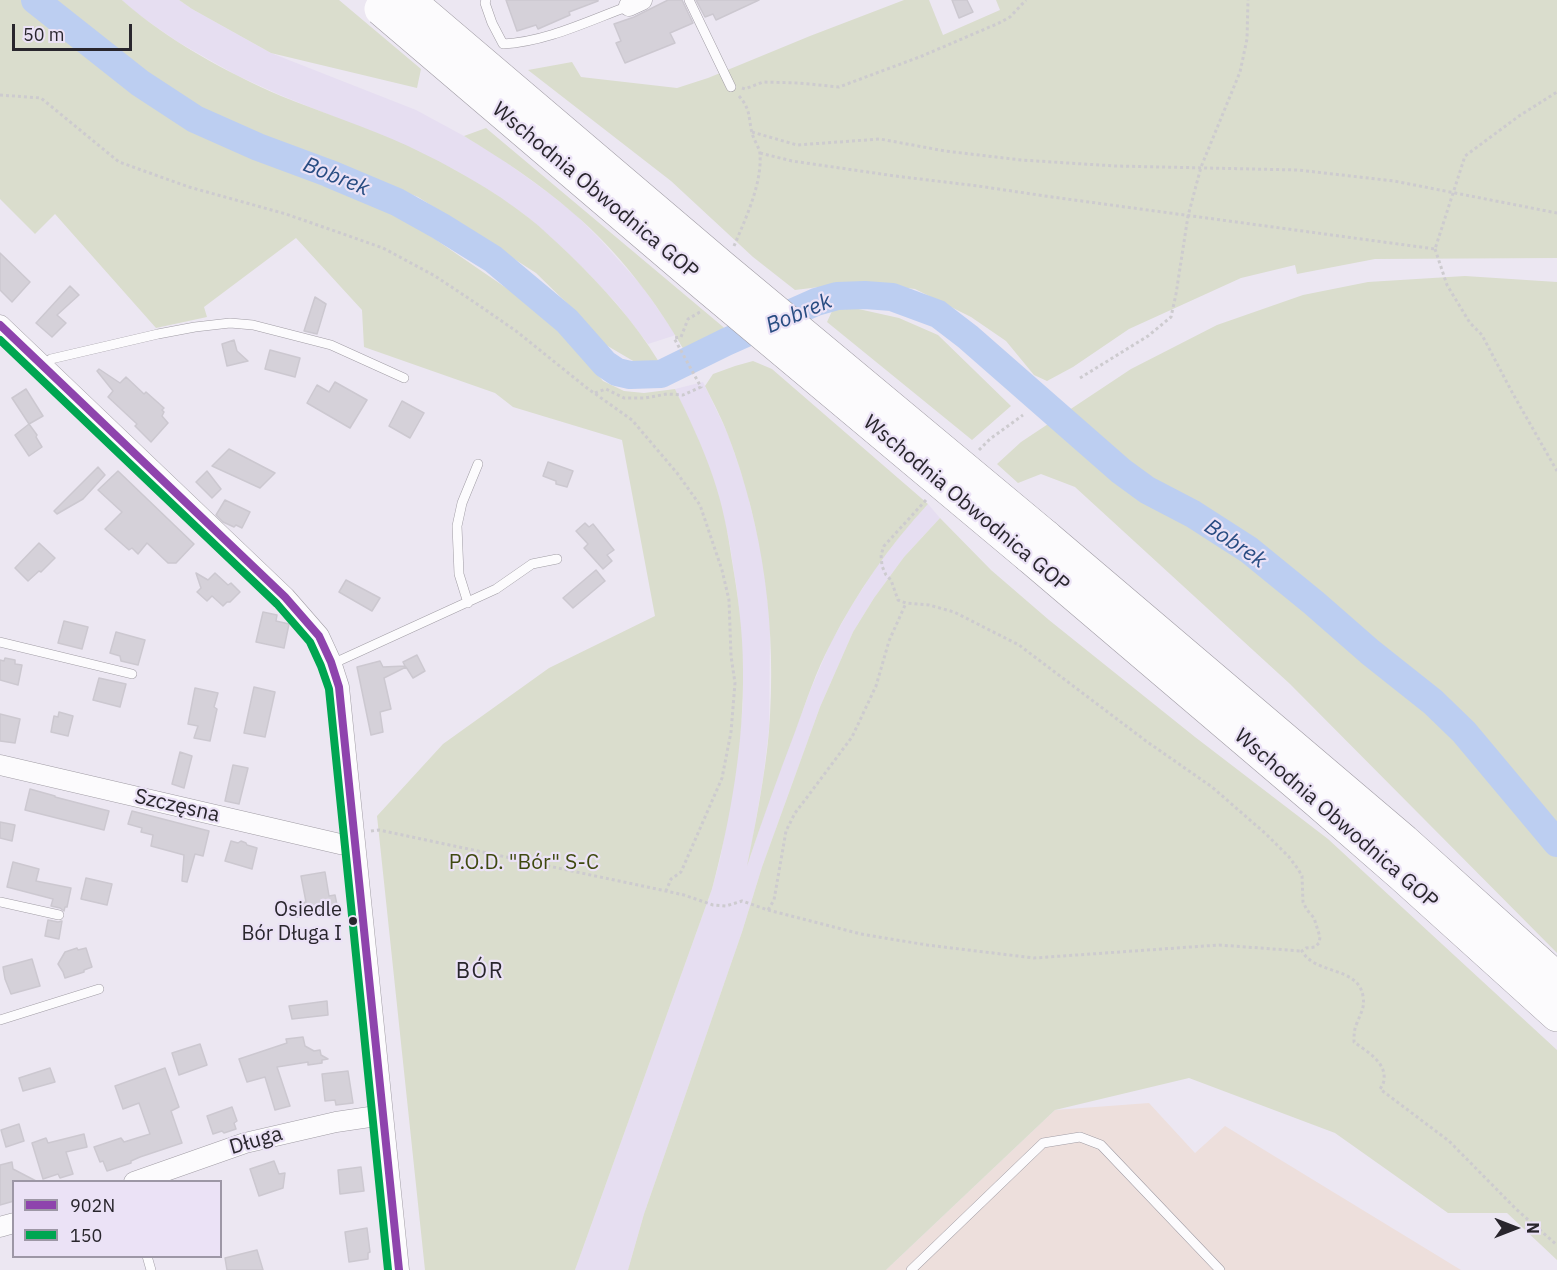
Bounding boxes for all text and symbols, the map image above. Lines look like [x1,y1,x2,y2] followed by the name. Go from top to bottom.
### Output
[15,12,135,50] scale bar
[23,23,65,46] text: 50 m
[487,97,703,285] street label: Wschodnia Obwodnica GOP
[299,152,373,202] water label: Bobrek
[762,288,836,340] water label: Bobrek
[858,410,1074,598] street label: Wschodnia Obwodnica GOP
[1199,514,1271,574] water label: Bobrek
[1229,724,1443,914] street label: Wschodnia Obwodnica GOP
[132,784,222,828] street label: Szczęsna
[449,850,599,876] park label: P.O.D. "Bór" S-C
[241,898,342,945] place label: Osiedle Bór Długa I
[347,915,359,927] marker: Osiedle Bór Długa I
[456,959,504,985] district label: BÓR
[227,1121,285,1161] street label: Długa
[12,1180,222,1258] legend
[70,1194,115,1217] text: 902N
[1485,1198,1545,1258] north arrow
[1523,1222,1543,1234] text: N
[70,1224,102,1247] text: 150

